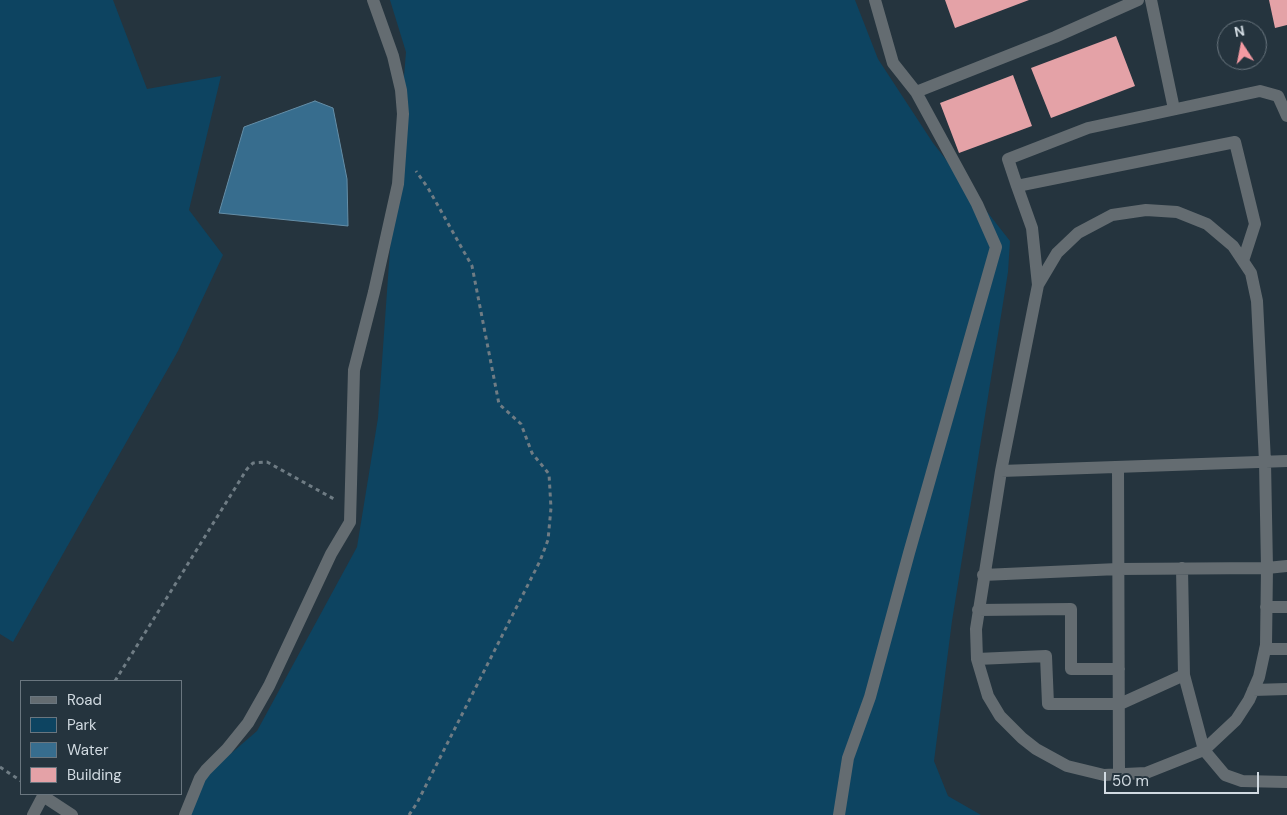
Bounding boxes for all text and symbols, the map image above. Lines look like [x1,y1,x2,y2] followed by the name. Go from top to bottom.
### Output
[1217,20,1267,70] north arrow
[1233,21,1246,41] text: N
[20,680,182,795] legend
[67,690,102,710] text: Road
[67,715,97,735] text: Park
[67,740,108,760] text: Water
[1107,762,1262,794] scale bar
[67,765,122,785] text: Building
[1112,771,1149,791] text: 50 m

